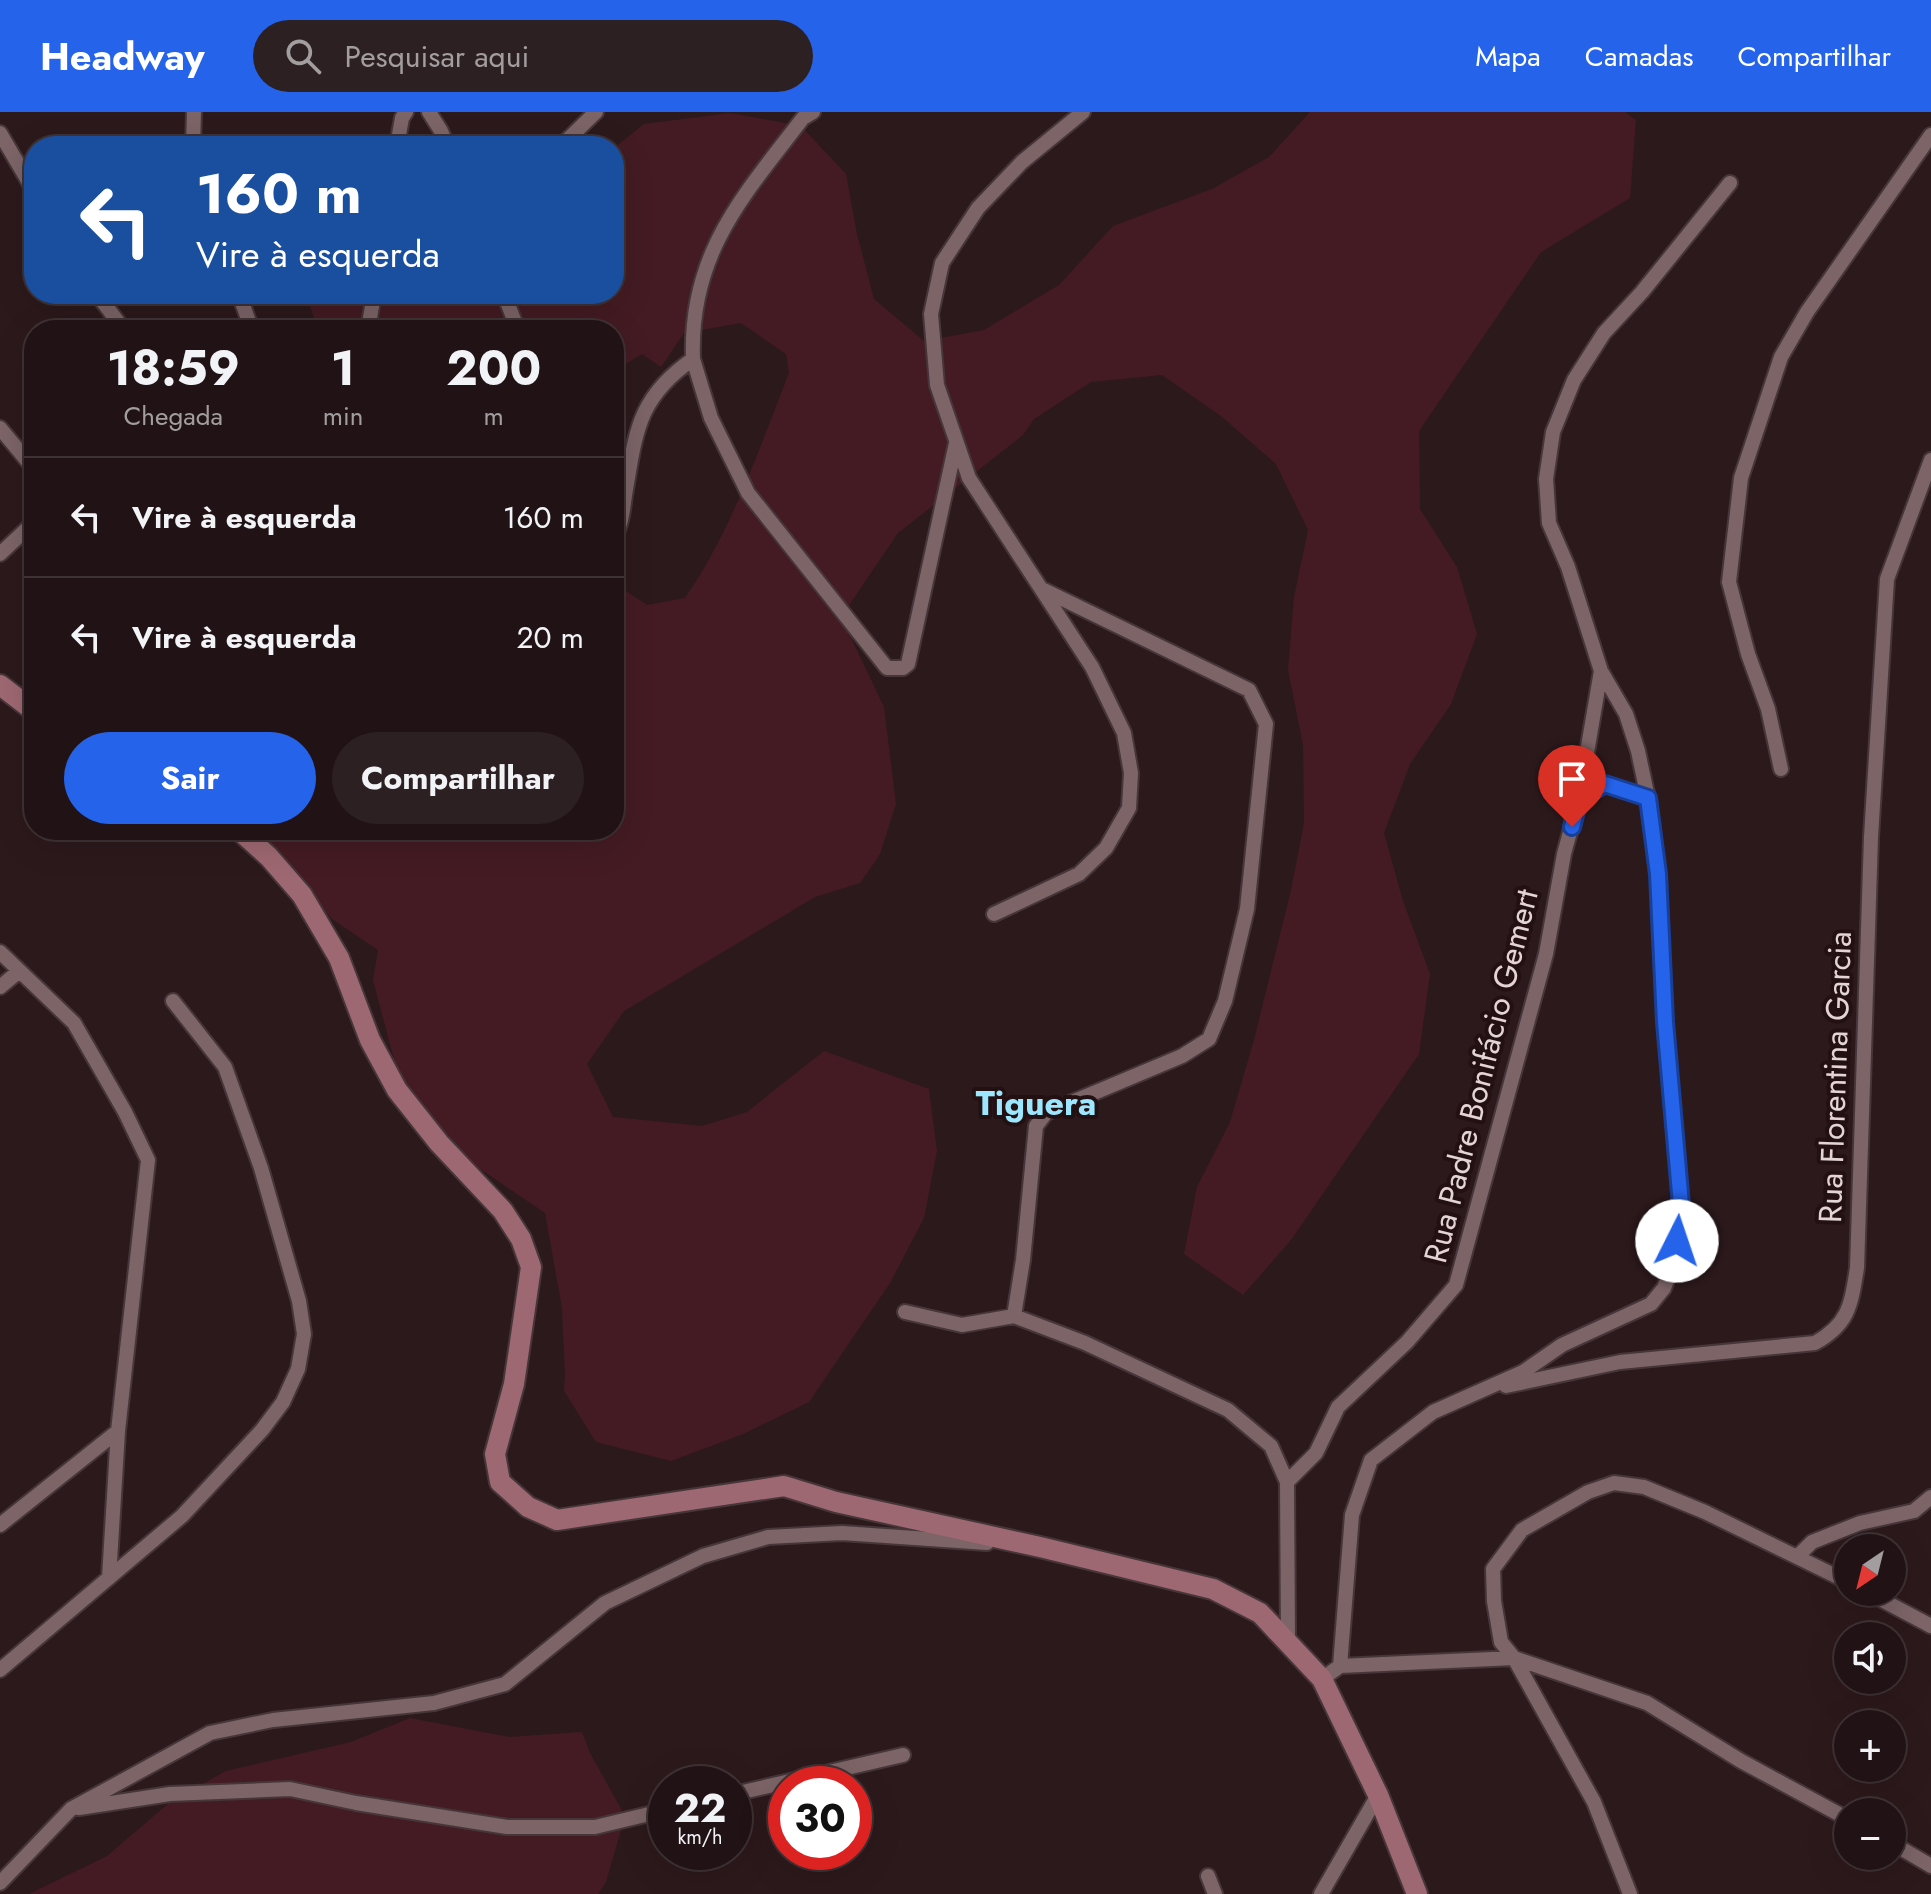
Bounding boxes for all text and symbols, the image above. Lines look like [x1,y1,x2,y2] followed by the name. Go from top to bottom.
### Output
[253,20,813,92] search box
[40,29,205,84] text: Headway
[281,34,325,78] icon: search
[345,35,529,78] text: Pesquisar aqui
[1475,36,1541,77] text: Mapa
[1585,36,1693,77] text: Camadas
[1737,36,1891,77] text: Compartilhar
[196,153,362,234] text: 160 m
[64,168,168,272] icon: left
[196,228,440,280] text: Vire à esquerda
[107,334,240,403] text: 18:59
[331,334,355,403] text: 1
[446,334,541,403] text: 200
[124,397,223,435] text: Chegada
[323,397,363,435] text: min
[484,397,504,435] text: m
[64,495,108,539] icon: left
[132,496,357,539] text: Vire à esquerda
[503,496,584,539] text: 160 m
[64,615,108,659] icon: left
[132,616,357,659] text: Vire à esquerda
[517,616,584,659] text: 20 m
[64,732,316,824] button: Sair
[332,732,584,824] button: Compartilhar
[1538,745,1606,827] pin
[1550,757,1594,801] icon: arrive
[1412,884,1550,1268] street label: Rua Padre Bonifácio Gemert
[1807,930,1863,1224] street label: Rua Florentina Garcia
[976,1079,1096,1128] district label: Tiguera
[1635,1199,1719,1283] position arrow
[1834,1534,1906,1606] north arrow
[1834,1534,1906,1870] map controls
[1834,1622,1906,1694] button: sound
[1834,1710,1906,1782] button: +
[768,1766,872,1870] speed limit sign: 30
[674,1779,726,1837] text: 22
[1834,1798,1906,1870] button: −
[677,1823,723,1852] text: km/h

